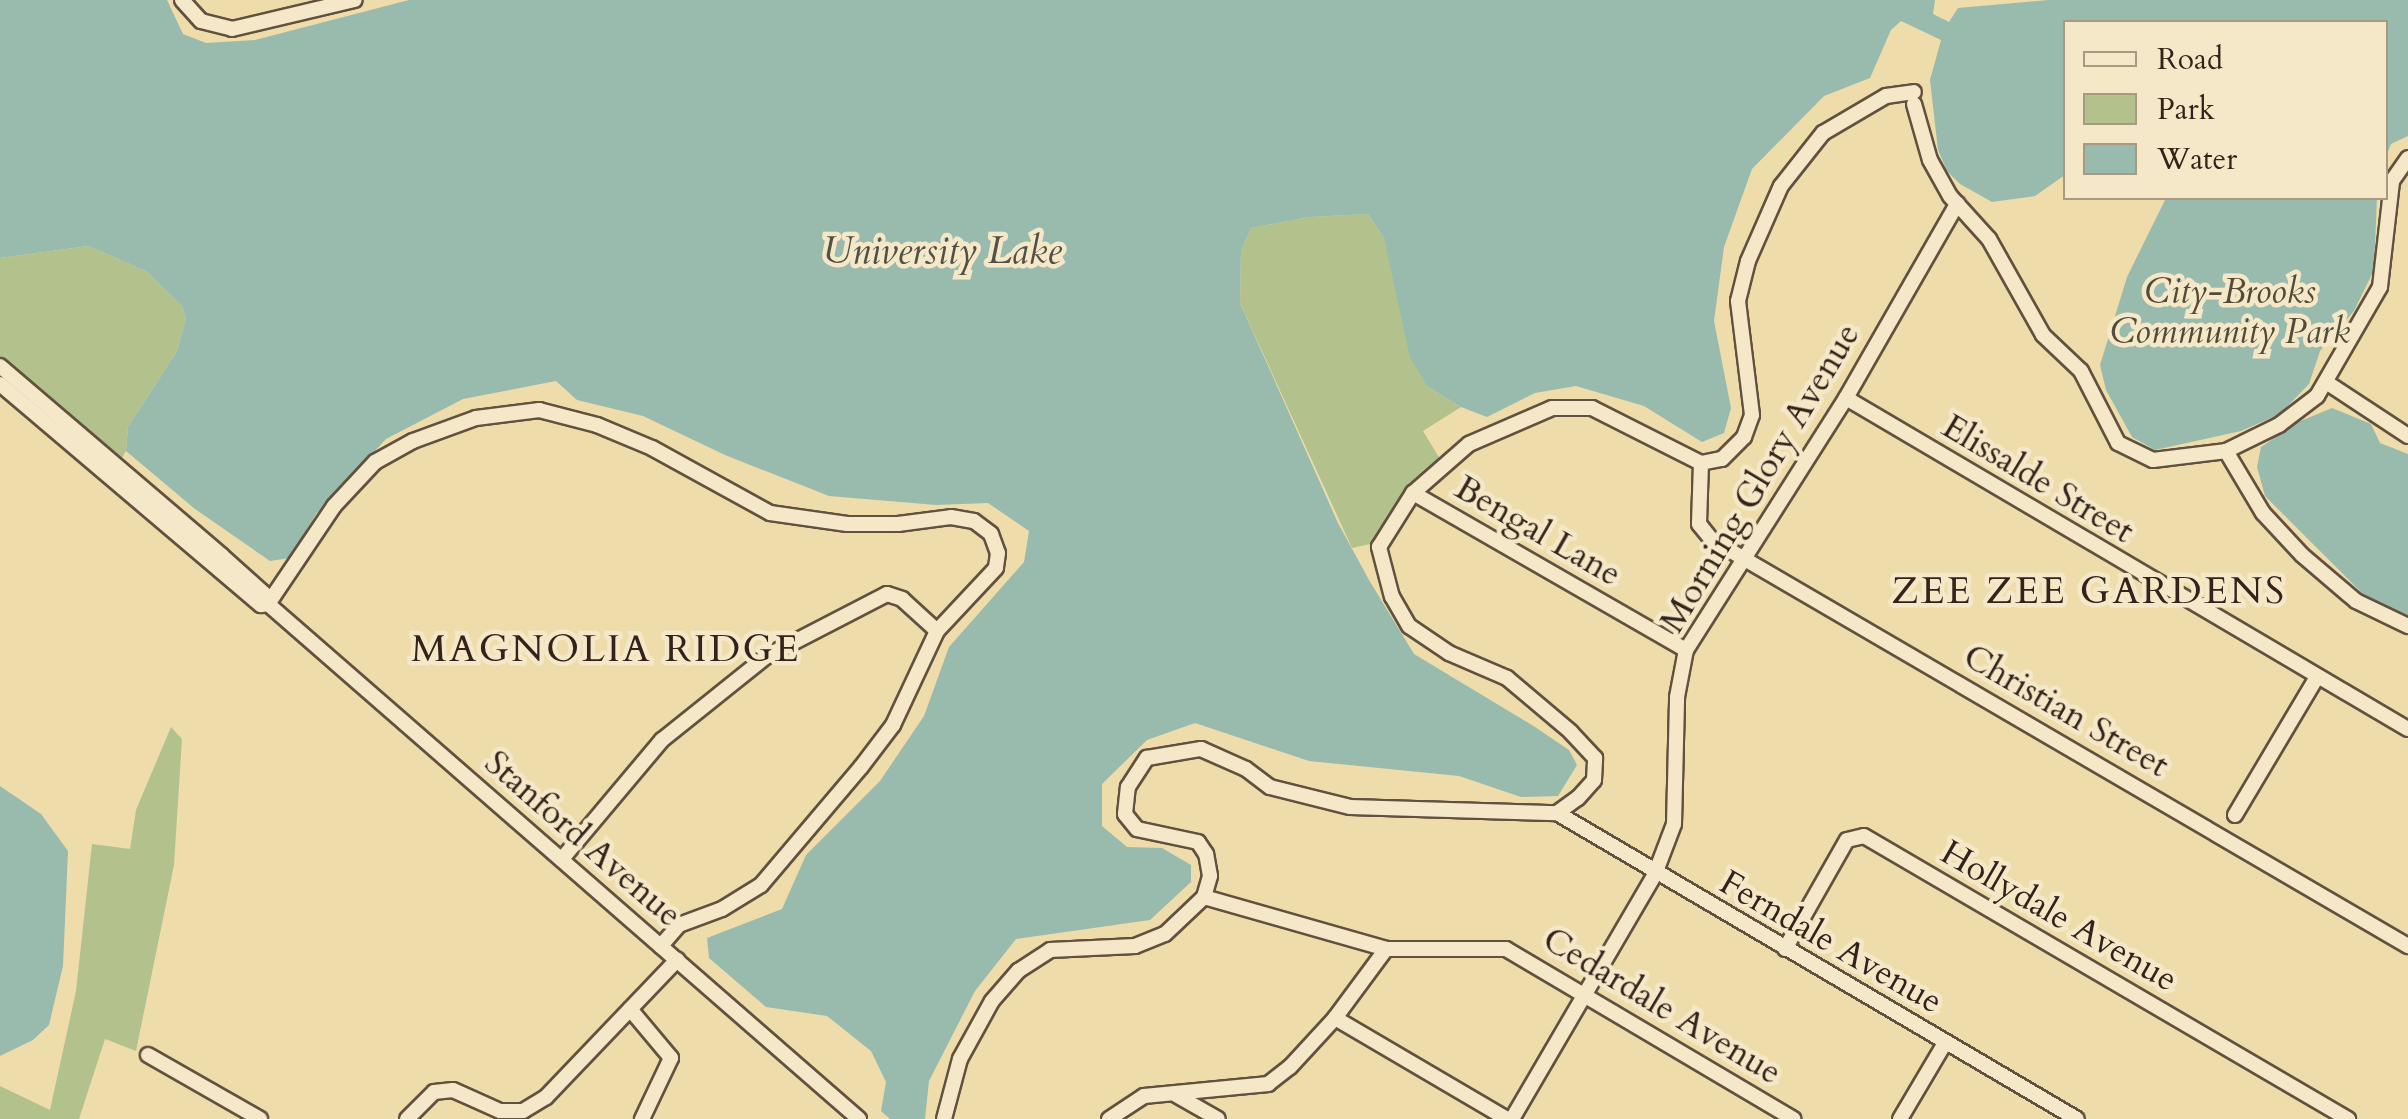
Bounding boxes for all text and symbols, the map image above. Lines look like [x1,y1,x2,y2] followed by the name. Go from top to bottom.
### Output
[2063,20,2388,200] legend
[2157,39,2223,80] text: Road
[2157,89,2215,130] text: Park
[2157,139,2237,180] text: Water
[822,229,1062,275] water label: University Lake
[2110,271,2350,353] park label: City-Brooks Community Park
[1651,316,1869,640] street label: Morning Glory Avenue
[1935,405,2141,553] street label: Elissalde Street
[1448,467,1628,595] street label: Bengal Lane
[1891,569,2287,615] district label: ZEE ZEE GARDENS
[411,627,801,673] district label: MAGNOLIA RIDGE
[1956,635,2176,787] street label: Christian Street
[476,742,690,936] street label: Stanford Avenue
[1933,831,2185,1001] street label: Hollydale Avenue
[1712,861,1950,1023] street label: Ferndale Avenue
[1535,918,1789,1094] street label: Cedardale Avenue

